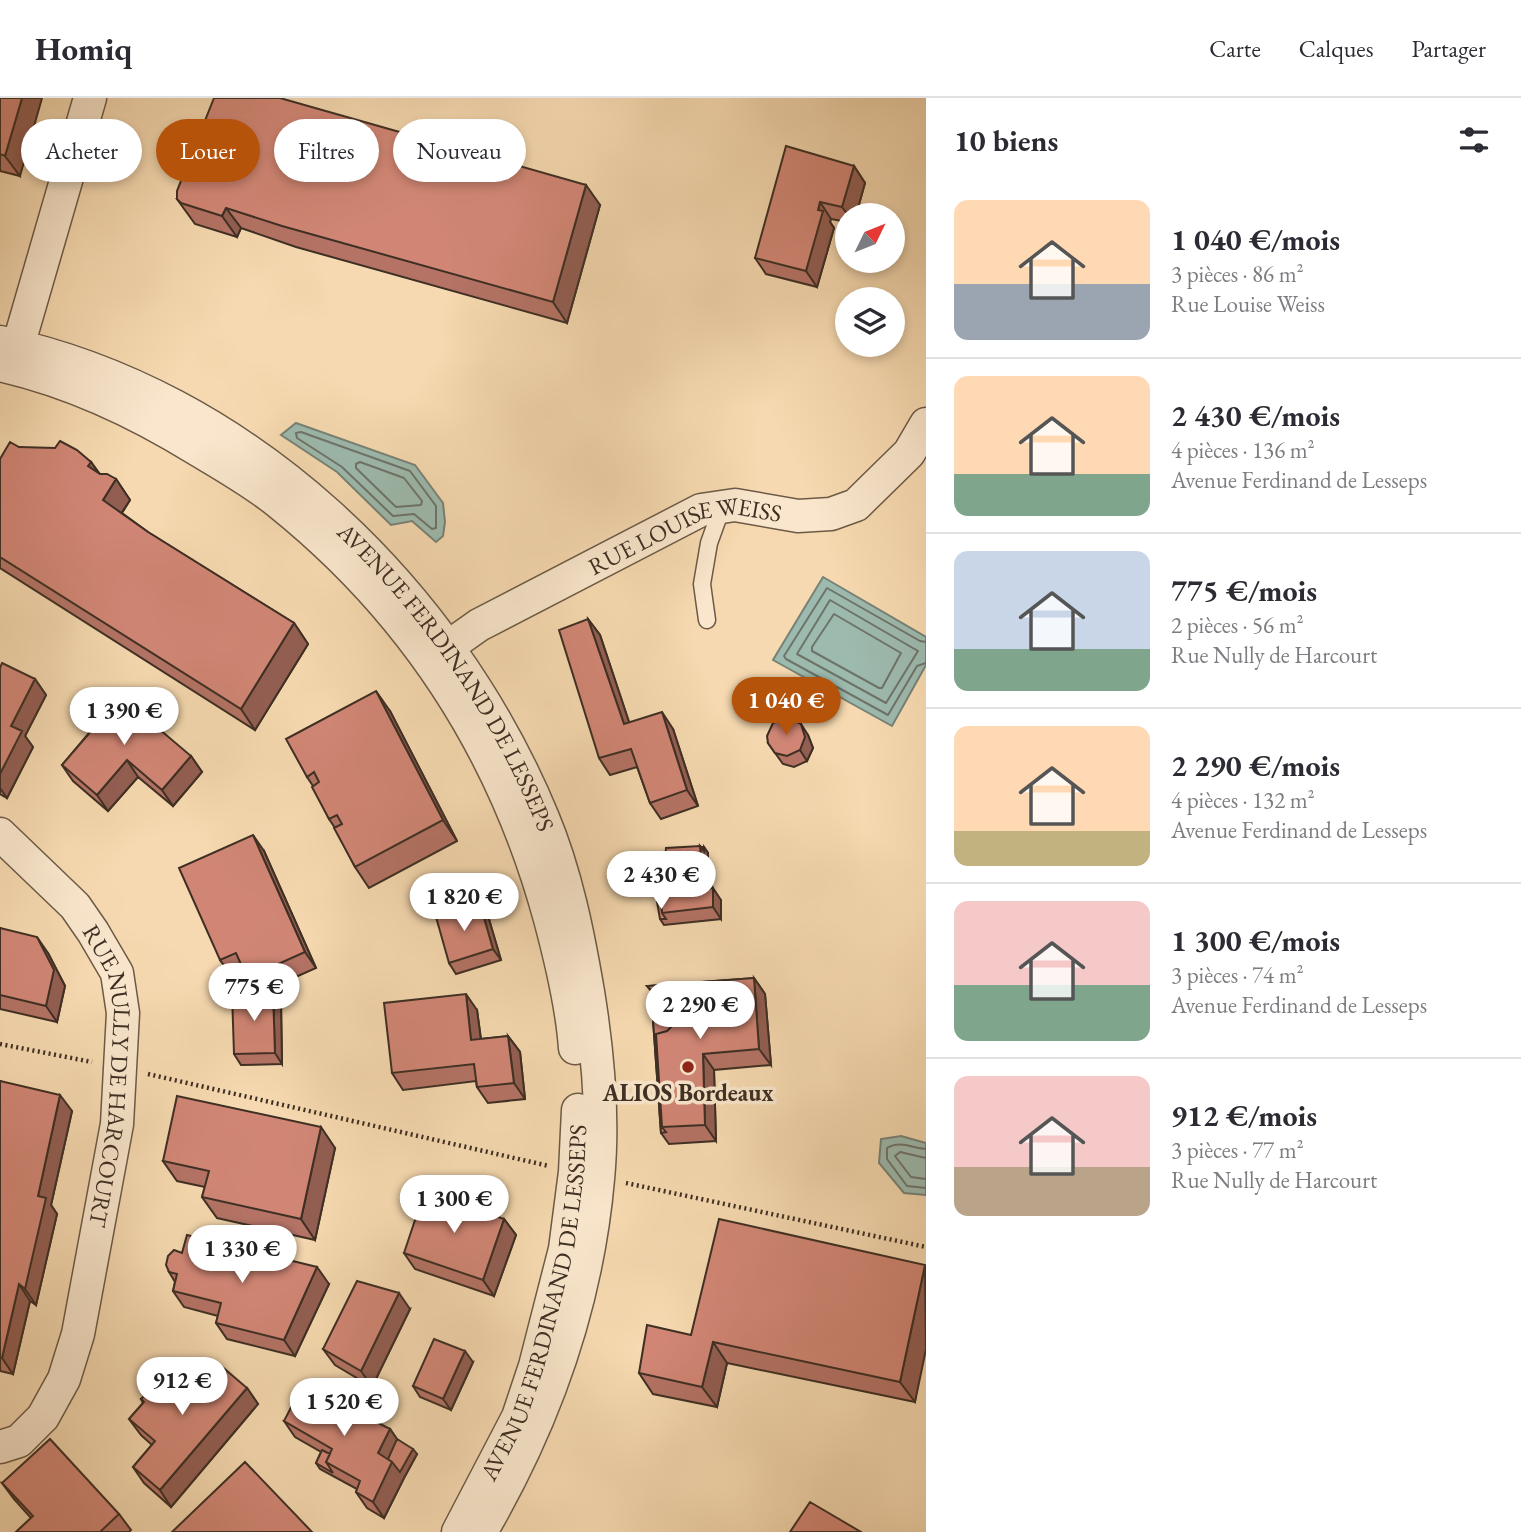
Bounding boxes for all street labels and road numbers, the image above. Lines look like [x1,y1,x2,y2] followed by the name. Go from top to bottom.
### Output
[583,489,784,581] street label: RUE LOUISE WEISS
[330,515,562,835] street label: AVENUE FERDINAND DE LESSEPS
[76,918,139,1230] street label: RUE NULLY DE HARCOURT
[472,1124,593,1487] street label: AVENUE FERDINAND DE LESSEPS

